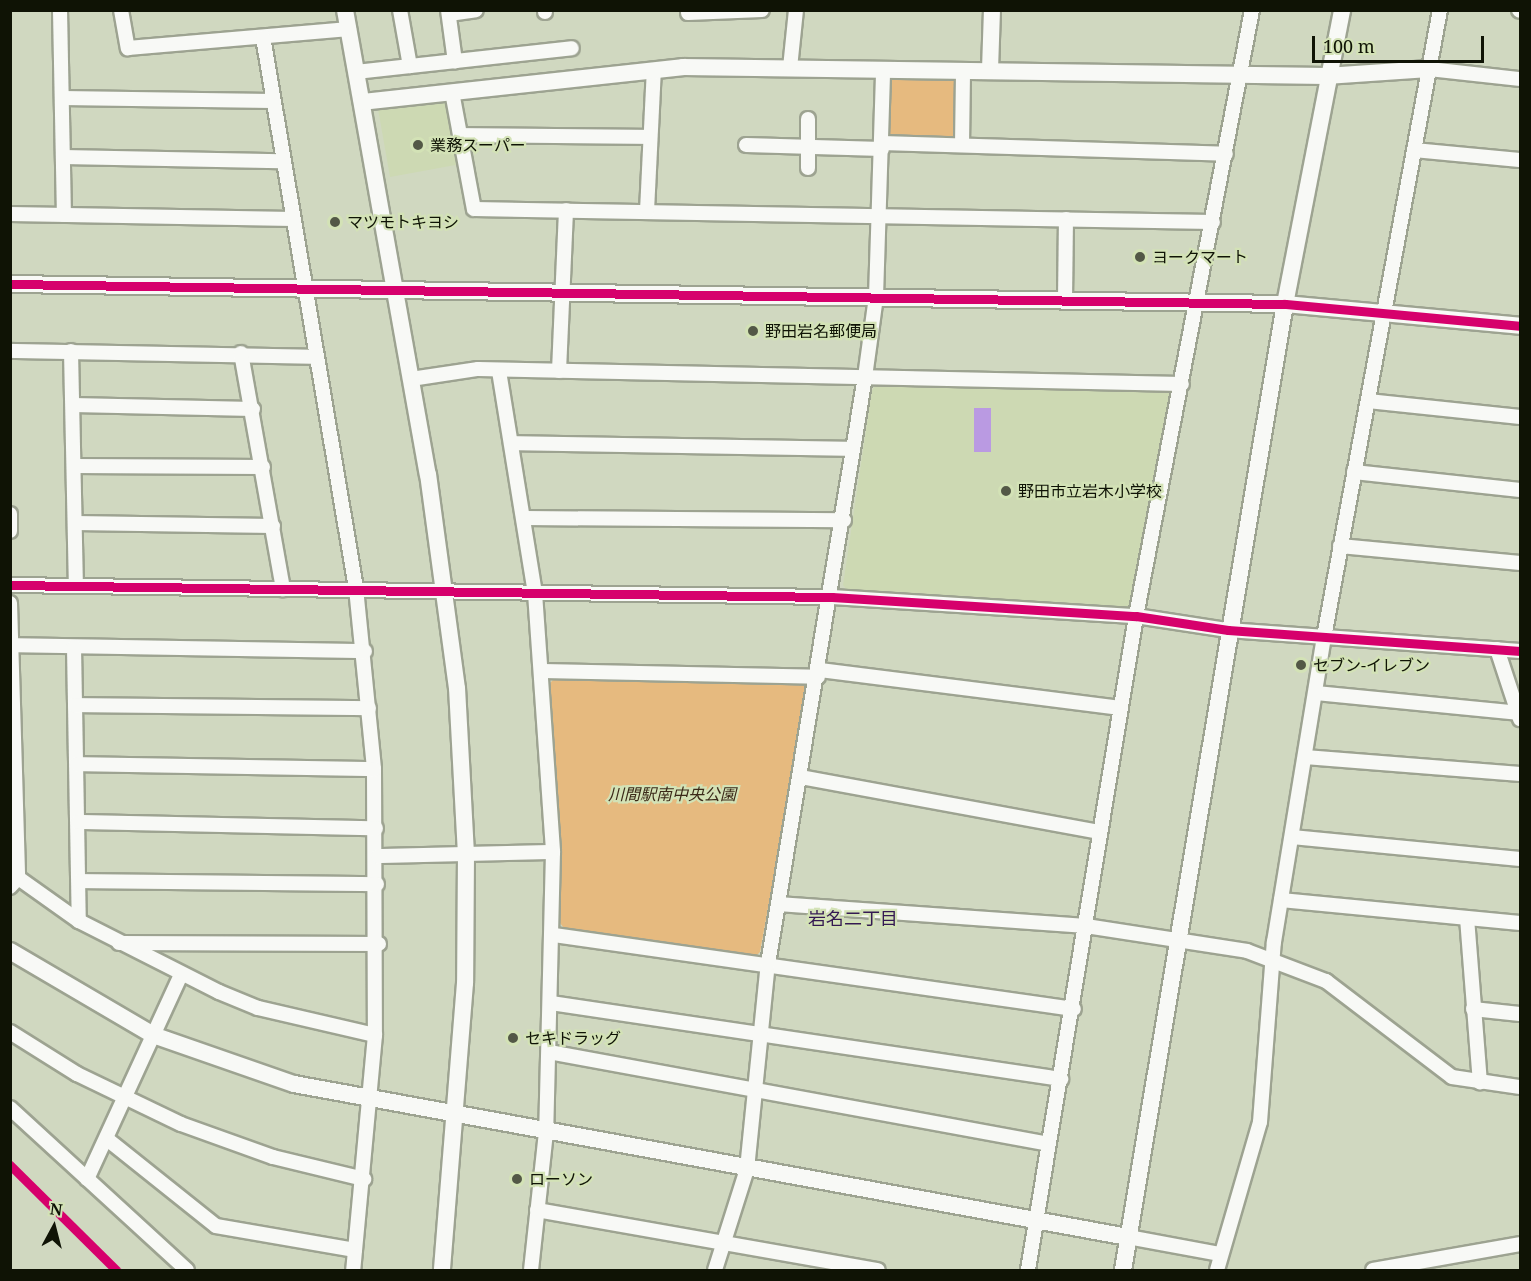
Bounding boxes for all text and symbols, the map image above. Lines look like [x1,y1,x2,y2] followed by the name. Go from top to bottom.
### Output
[1315,24,1488,62] scale bar
[1323,34,1375,58] text: 100 m
[430,135,526,155] place label: 業務スーパー
[411,138,425,152] marker: 業務スーパー
[347,212,459,232] place label: マツモトキヨシ
[328,215,342,229] marker: マツモトキヨシ
[1152,247,1248,267] place label: ヨークマート
[1133,250,1147,264] marker: ヨークマート
[765,321,877,341] place label: 野田岩名郵便局
[746,324,760,338] marker: 野田岩名郵便局
[1018,481,1162,501] place label: 野田市立岩木小学校
[999,484,1013,498] marker: 野田市立岩木小学校
[1313,655,1430,675] place label: セブン-イレブン
[1294,658,1308,672] marker: セブン-イレブン
[608,784,736,804] park label: 川間駅南中央公園
[808,907,898,929] district label: 岩名二丁目
[525,1028,621,1048] place label: セキドラッグ
[506,1031,520,1045] marker: セキドラッグ
[529,1169,593,1189] place label: ローソン
[510,1172,524,1186] marker: ローソン
[24,1197,84,1257] north arrow
[49,1197,64,1221] text: N

